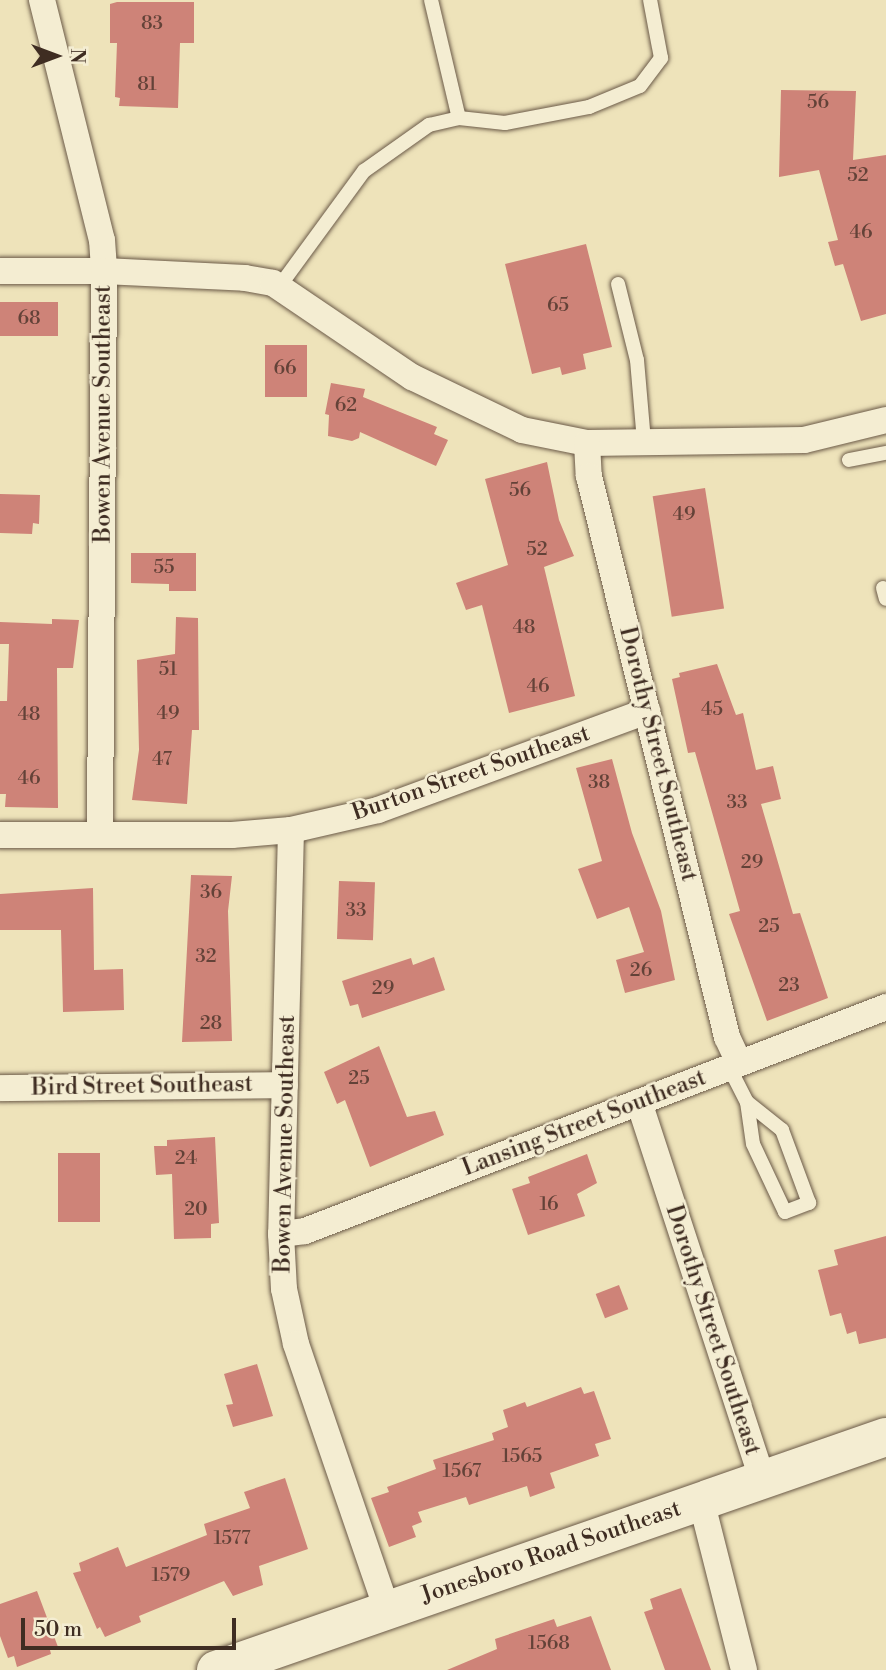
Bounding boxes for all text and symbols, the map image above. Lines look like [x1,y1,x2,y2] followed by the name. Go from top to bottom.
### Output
[141,13,163,35] house number: 83
[21,21,91,91] north arrow
[65,48,89,64] text: N
[137,74,157,96] house number: 81
[807,92,829,114] house number: 56
[847,165,869,187] house number: 52
[850,222,872,244] house number: 46
[89,285,117,543] street label: Bowen Avenue Southeast
[547,295,569,317] house number: 65
[17,308,41,330] house number: 68
[273,358,297,380] house number: 66
[335,395,357,417] house number: 62
[509,480,531,502] house number: 56
[673,504,695,526] house number: 49
[526,539,548,561] house number: 52
[154,557,174,579] house number: 55
[513,617,535,639] house number: 48
[613,624,703,884] street label: Dorothy Street Southeast
[159,659,177,681] house number: 51
[527,676,549,698] house number: 46
[701,699,723,721] house number: 45
[157,703,179,725] house number: 49
[18,704,40,726] house number: 48
[349,719,593,827] street label: Burton Street Southeast
[152,749,172,771] house number: 47
[18,768,40,790] house number: 46
[588,772,610,794] house number: 38
[727,792,747,814] house number: 33
[741,852,763,874] house number: 29
[200,882,222,904] house number: 36
[346,900,366,922] house number: 33
[758,916,780,938] house number: 25
[195,946,217,968] house number: 32
[630,960,652,982] house number: 26
[778,975,800,997] house number: 23
[372,978,394,1000] house number: 29
[200,1013,222,1035] house number: 28
[269,1015,301,1273] street label: Bowen Avenue Southeast
[458,1064,710,1182] street label: Lansing Street Southeast
[348,1068,370,1090] house number: 25
[31,1070,253,1102] street label: Bird Street Southeast
[175,1148,197,1170] house number: 24
[539,1194,559,1216] house number: 16
[184,1199,208,1221] house number: 20
[660,1201,766,1459] street label: Dorothy Street Southeast
[502,1446,542,1468] house number: 1565
[443,1461,481,1483] house number: 1567
[418,1495,684,1609] street label: Jonesboro Road Southeast
[213,1528,251,1550] house number: 1577
[152,1565,190,1587] house number: 1579
[24,1604,240,1648] scale bar
[34,1617,82,1643] text: 50 m
[528,1633,570,1655] house number: 1568

